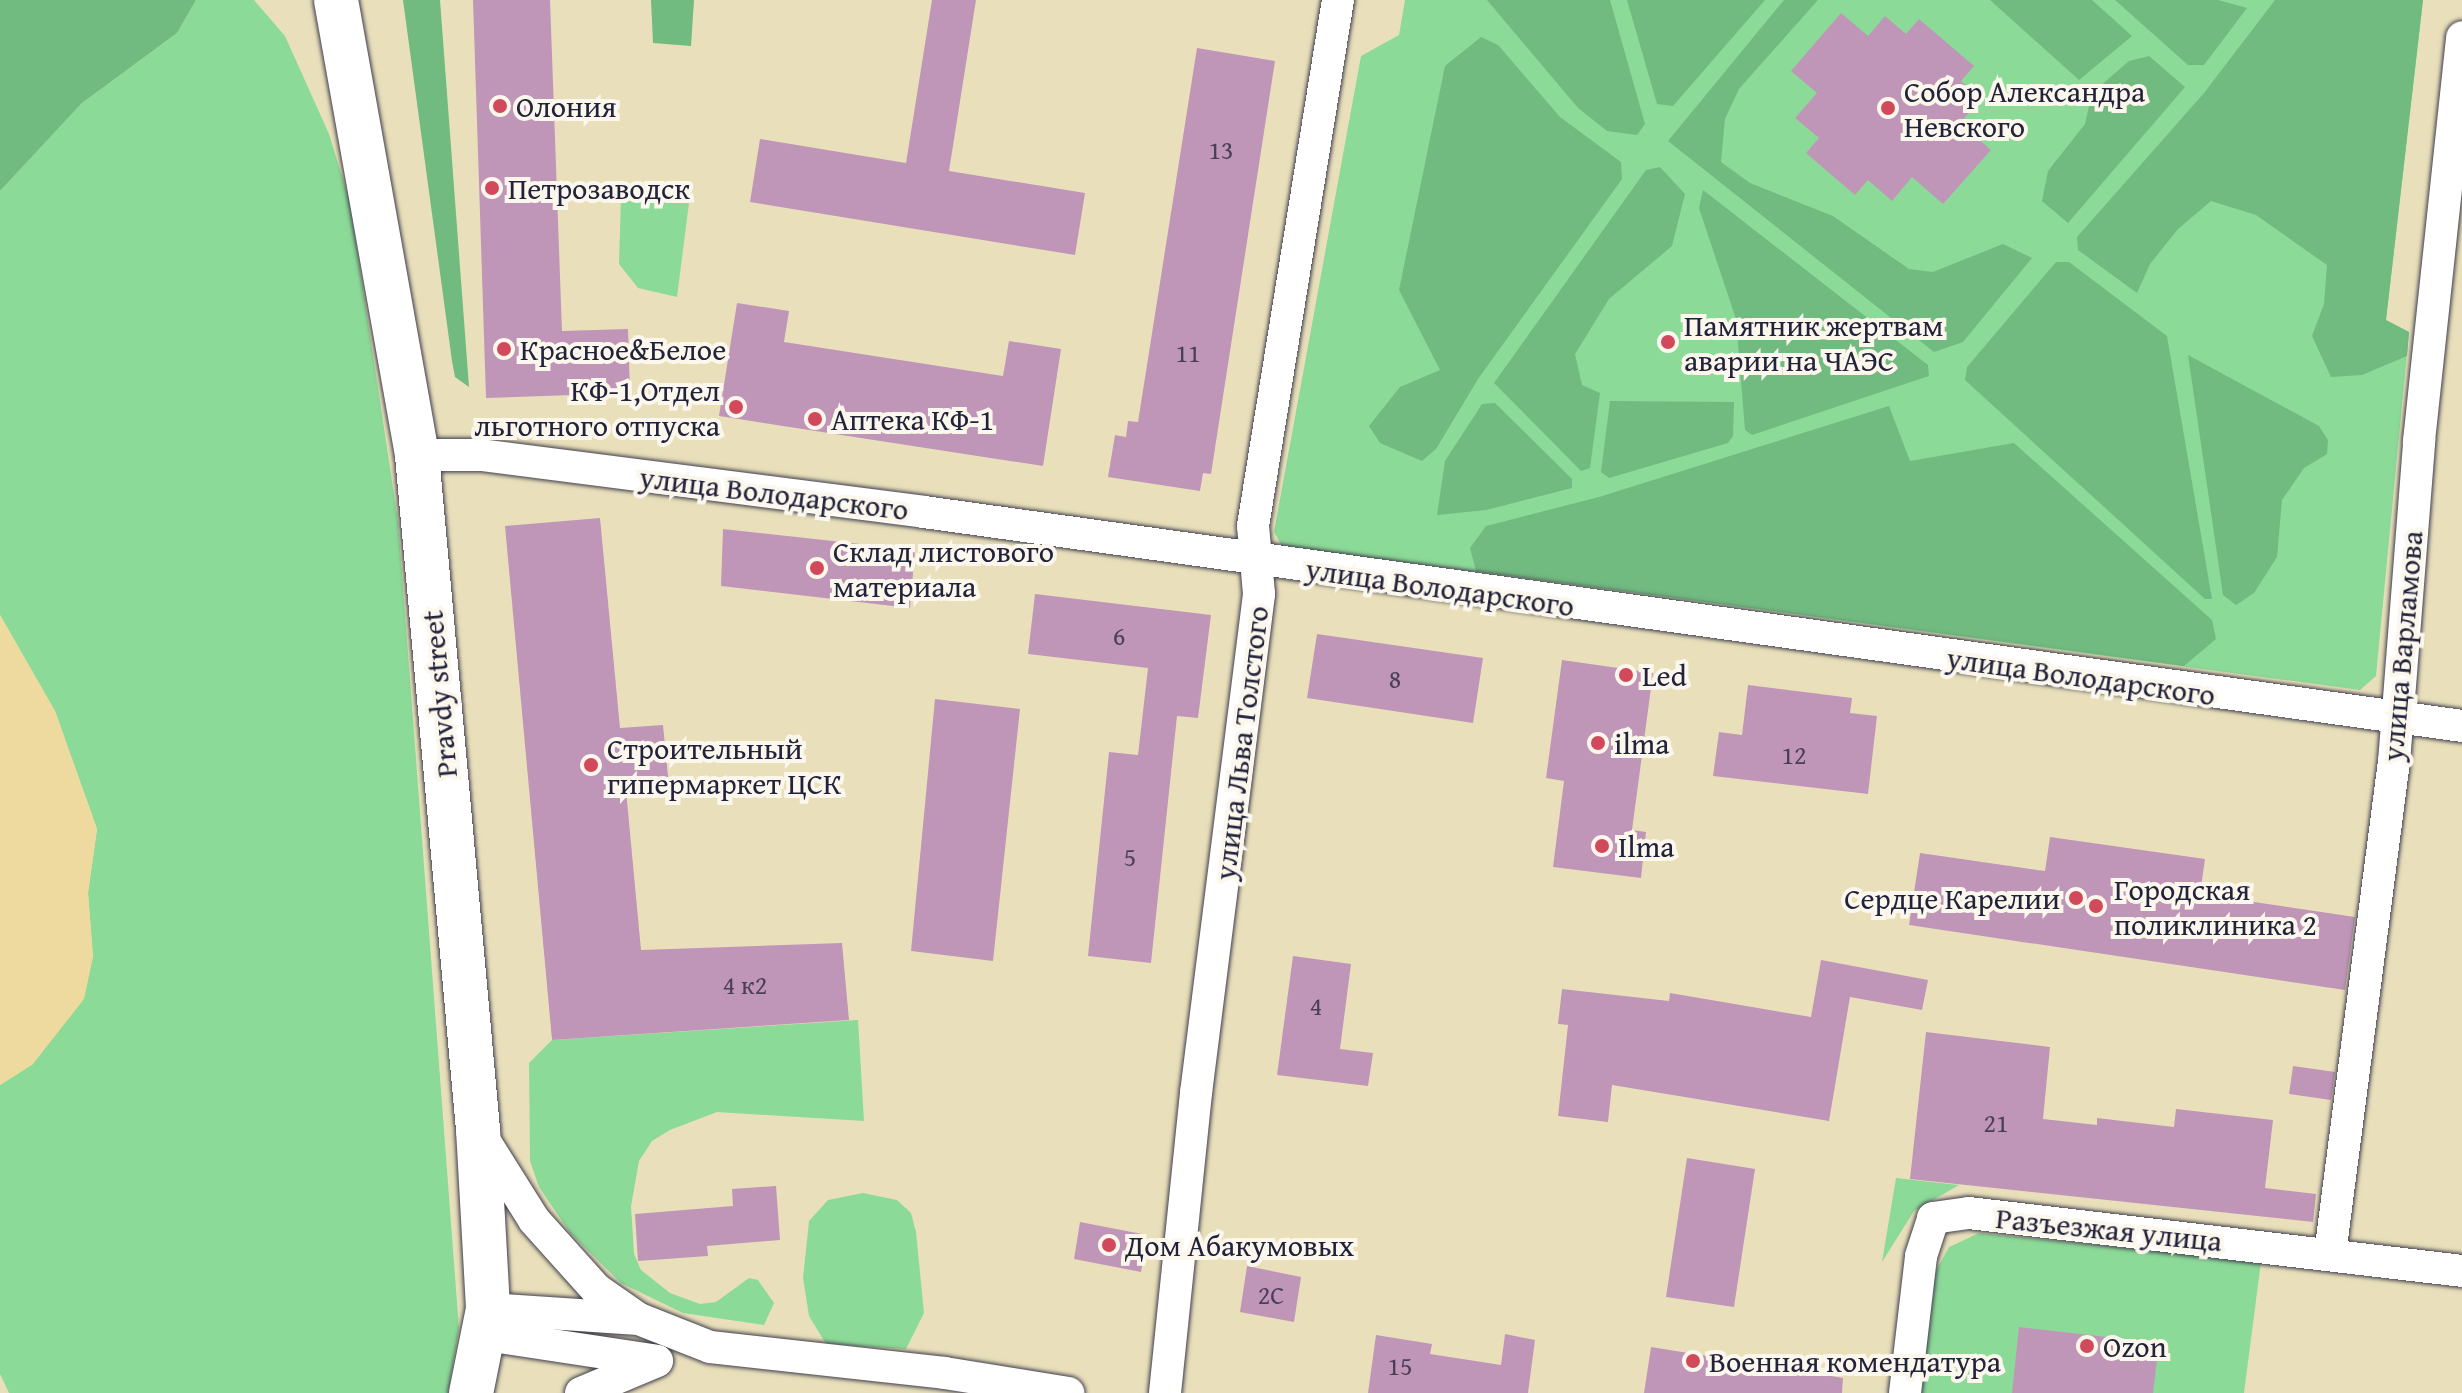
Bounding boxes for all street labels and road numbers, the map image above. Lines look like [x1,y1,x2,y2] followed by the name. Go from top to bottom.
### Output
[637,459,911,527] street label: улица Володарского
[2374,529,2430,763] street label: улица Варламова
[1303,550,1577,624] street label: улица Володарского
[1206,604,1276,882] street label: улица Льва Толстого
[414,609,464,779] street label: Pravdy street
[1944,639,2218,713] street label: улица Володарского
[1994,1199,2224,1259] street label: Разъезжая улица

